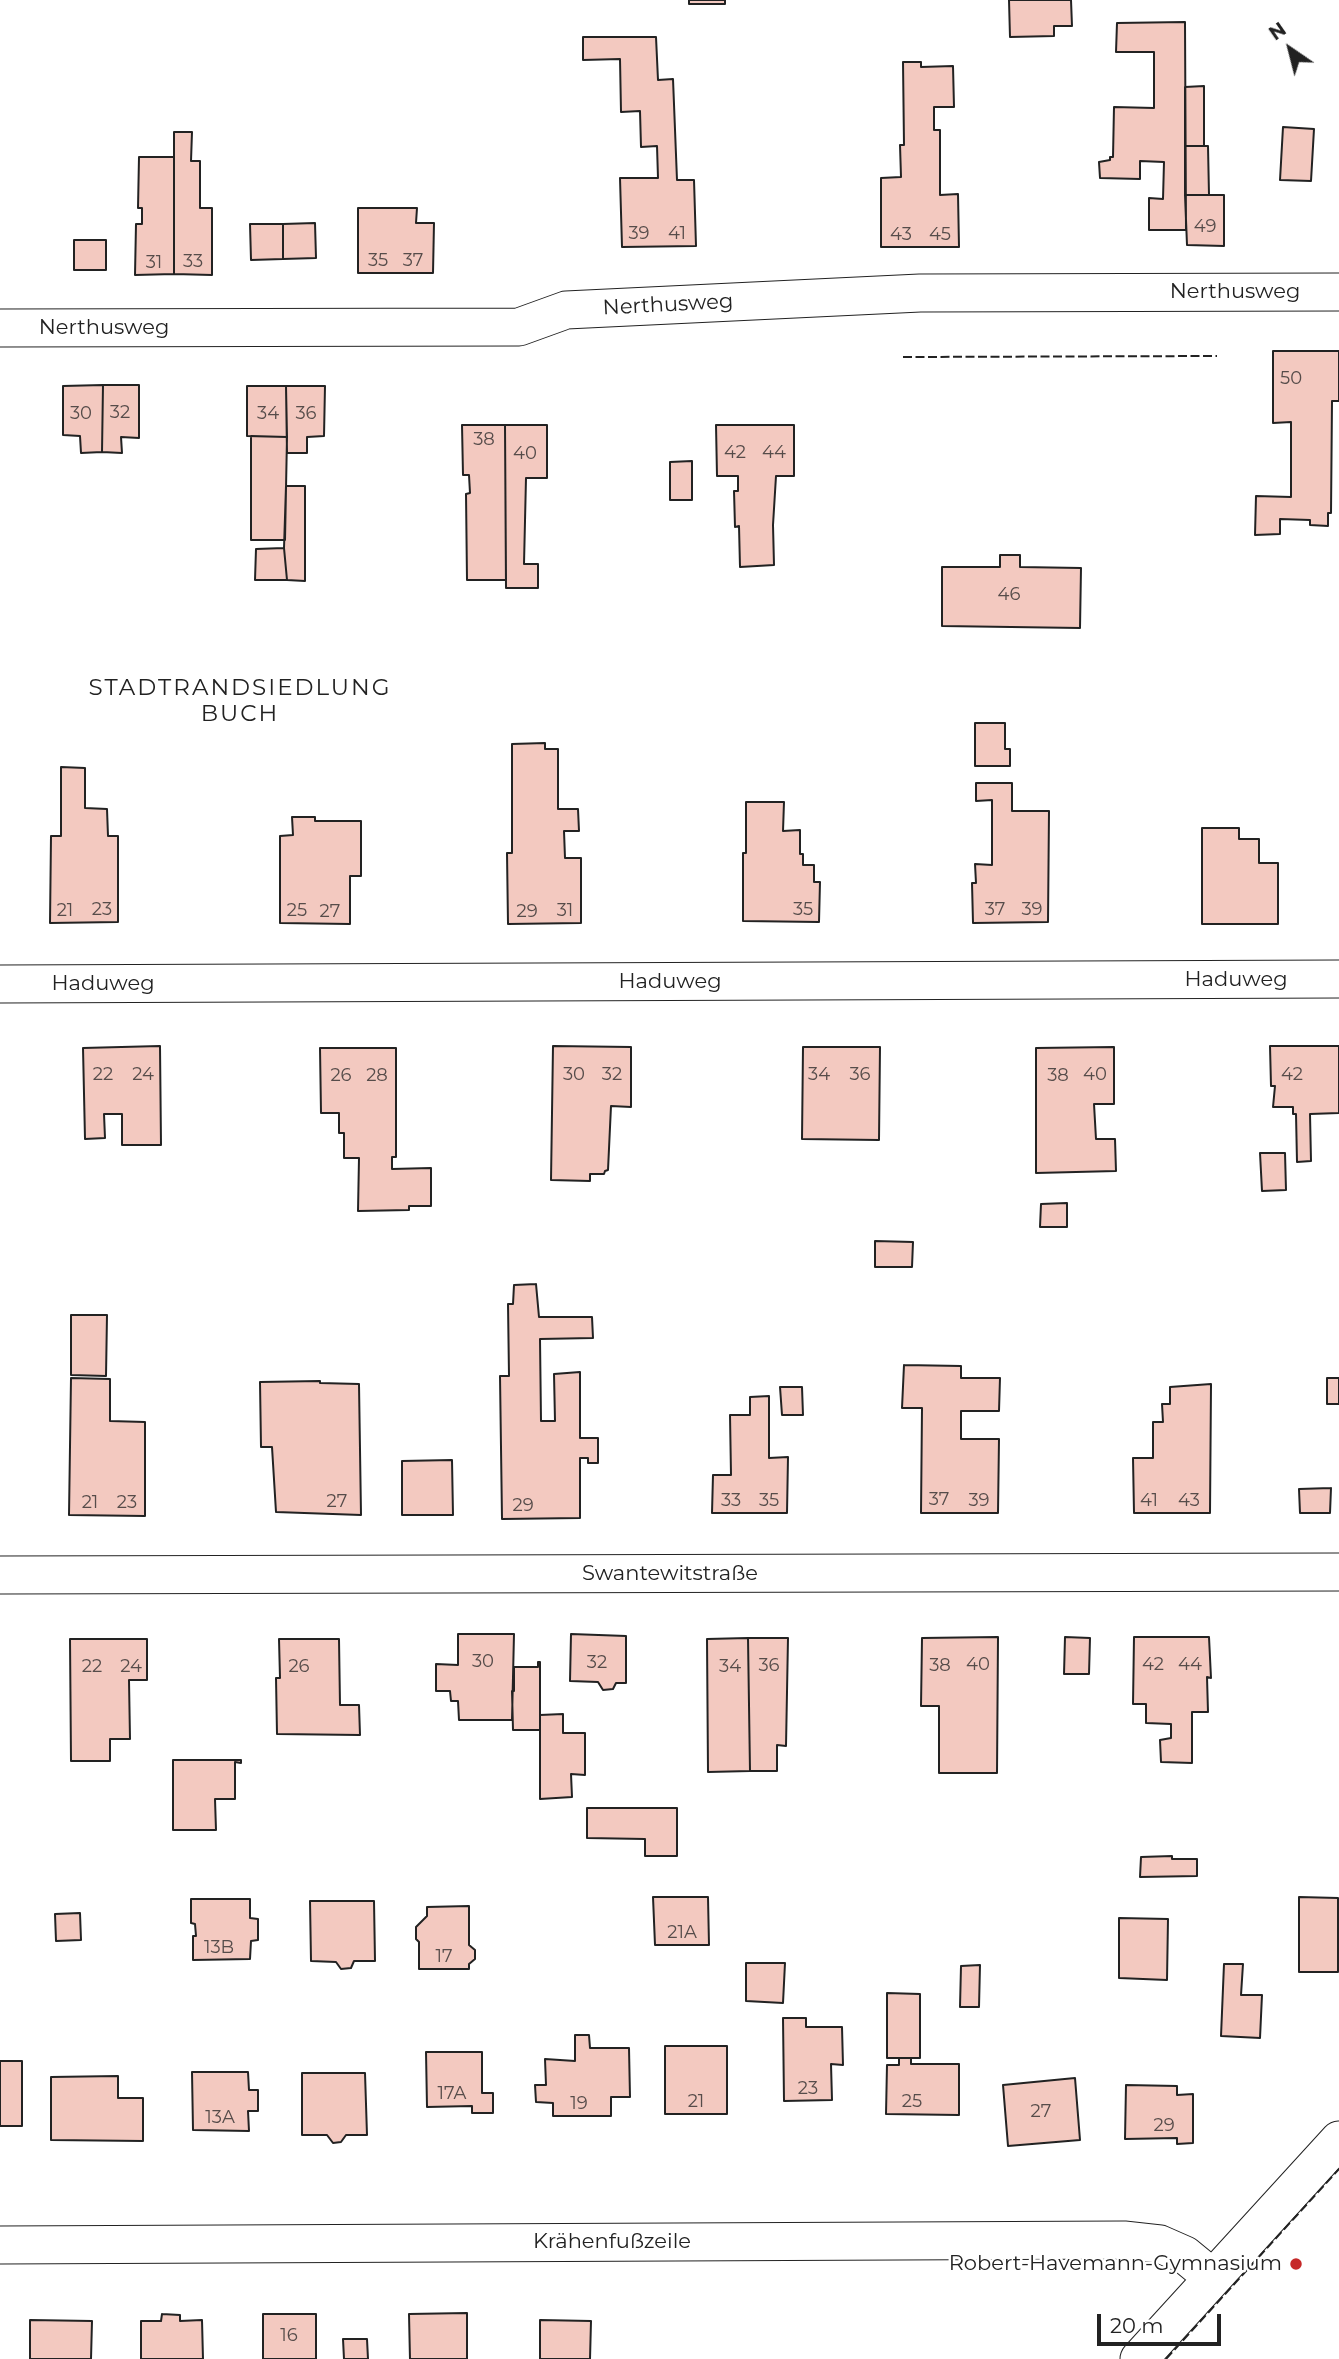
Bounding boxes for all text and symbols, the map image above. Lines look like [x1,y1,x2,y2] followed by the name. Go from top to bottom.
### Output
[1255,14,1325,84] north arrow
[1265,18,1291,45] text: N
[1194,216,1216,238] house number: 49
[628,223,650,245] house number: 39
[668,223,686,245] house number: 41
[890,224,912,246] house number: 43
[929,224,951,246] house number: 45
[368,250,388,272] house number: 35
[403,250,423,272] house number: 37
[183,251,203,273] house number: 33
[146,252,162,274] house number: 31
[1170,279,1300,305] street label: Nerthusweg
[602,289,734,321] street label: Nerthusweg
[39,315,169,341] street label: Nerthusweg
[1280,368,1302,390] house number: 50
[110,402,130,424] house number: 32
[70,403,92,425] house number: 30
[257,403,279,425] house number: 34
[295,403,317,425] house number: 36
[473,429,495,451] house number: 38
[724,442,746,464] house number: 42
[762,442,786,464] house number: 44
[513,443,537,465] house number: 40
[998,584,1020,606] house number: 46
[91,674,389,728] district label: STADTRANDSIEDLUNG BUCH
[92,899,112,921] house number: 23
[793,899,813,921] house number: 35
[985,899,1005,921] house number: 37
[1021,899,1043,921] house number: 39
[57,900,73,922] house number: 21
[287,900,307,922] house number: 25
[557,900,573,922] house number: 31
[320,901,340,923] house number: 27
[516,901,538,923] house number: 29
[1184,967,1288,993] street label: Haduweg
[618,969,722,995] street label: Haduweg
[51,971,155,997] street label: Haduweg
[93,1064,113,1086] house number: 22
[132,1064,154,1086] house number: 24
[563,1064,585,1086] house number: 30
[602,1064,622,1086] house number: 32
[808,1064,830,1086] house number: 34
[849,1064,871,1086] house number: 36
[1083,1064,1107,1086] house number: 40
[1281,1064,1303,1086] house number: 42
[330,1065,352,1087] house number: 26
[366,1065,388,1087] house number: 28
[1047,1065,1069,1087] house number: 38
[929,1489,949,1511] house number: 37
[721,1490,741,1512] house number: 33
[759,1490,779,1512] house number: 35
[968,1490,990,1512] house number: 39
[1140,1490,1158,1512] house number: 41
[1178,1490,1200,1512] house number: 43
[327,1491,347,1513] house number: 27
[82,1492,98,1514] house number: 21
[117,1492,137,1514] house number: 23
[512,1495,534,1517] house number: 29
[582,1561,758,1587] street label: Swantewitstraße
[472,1651,494,1673] house number: 30
[587,1652,607,1674] house number: 32
[966,1654,990,1676] house number: 40
[1142,1654,1164,1676] house number: 42
[1178,1654,1202,1676] house number: 44
[758,1655,780,1677] house number: 36
[929,1655,951,1677] house number: 38
[82,1656,102,1678] house number: 22
[120,1656,142,1678] house number: 24
[288,1656,310,1678] house number: 26
[719,1656,741,1678] house number: 34
[667,1922,697,1944] house number: 21A
[204,1937,234,1959] house number: 13B
[435,1946,453,1968] house number: 17
[798,2078,818,2100] house number: 23
[438,2083,466,2105] house number: 17A
[688,2091,704,2113] house number: 21
[902,2091,922,2113] house number: 25
[570,2093,588,2115] house number: 19
[1031,2101,1051,2123] house number: 27
[205,2107,235,2129] house number: 13A
[1153,2115,1175,2137] house number: 29
[533,2229,691,2255] street label: Krähenfußzeile
[949,2251,1282,2277] place label: Robert-Havemann-Gymnasium
[1288,2256,1304,2272] marker: Robert-Havemann-Gymnasium
[1101,2300,1225,2344] scale bar
[1110,2313,1164,2338] text: 20 m
[280,2325,298,2347] house number: 16

